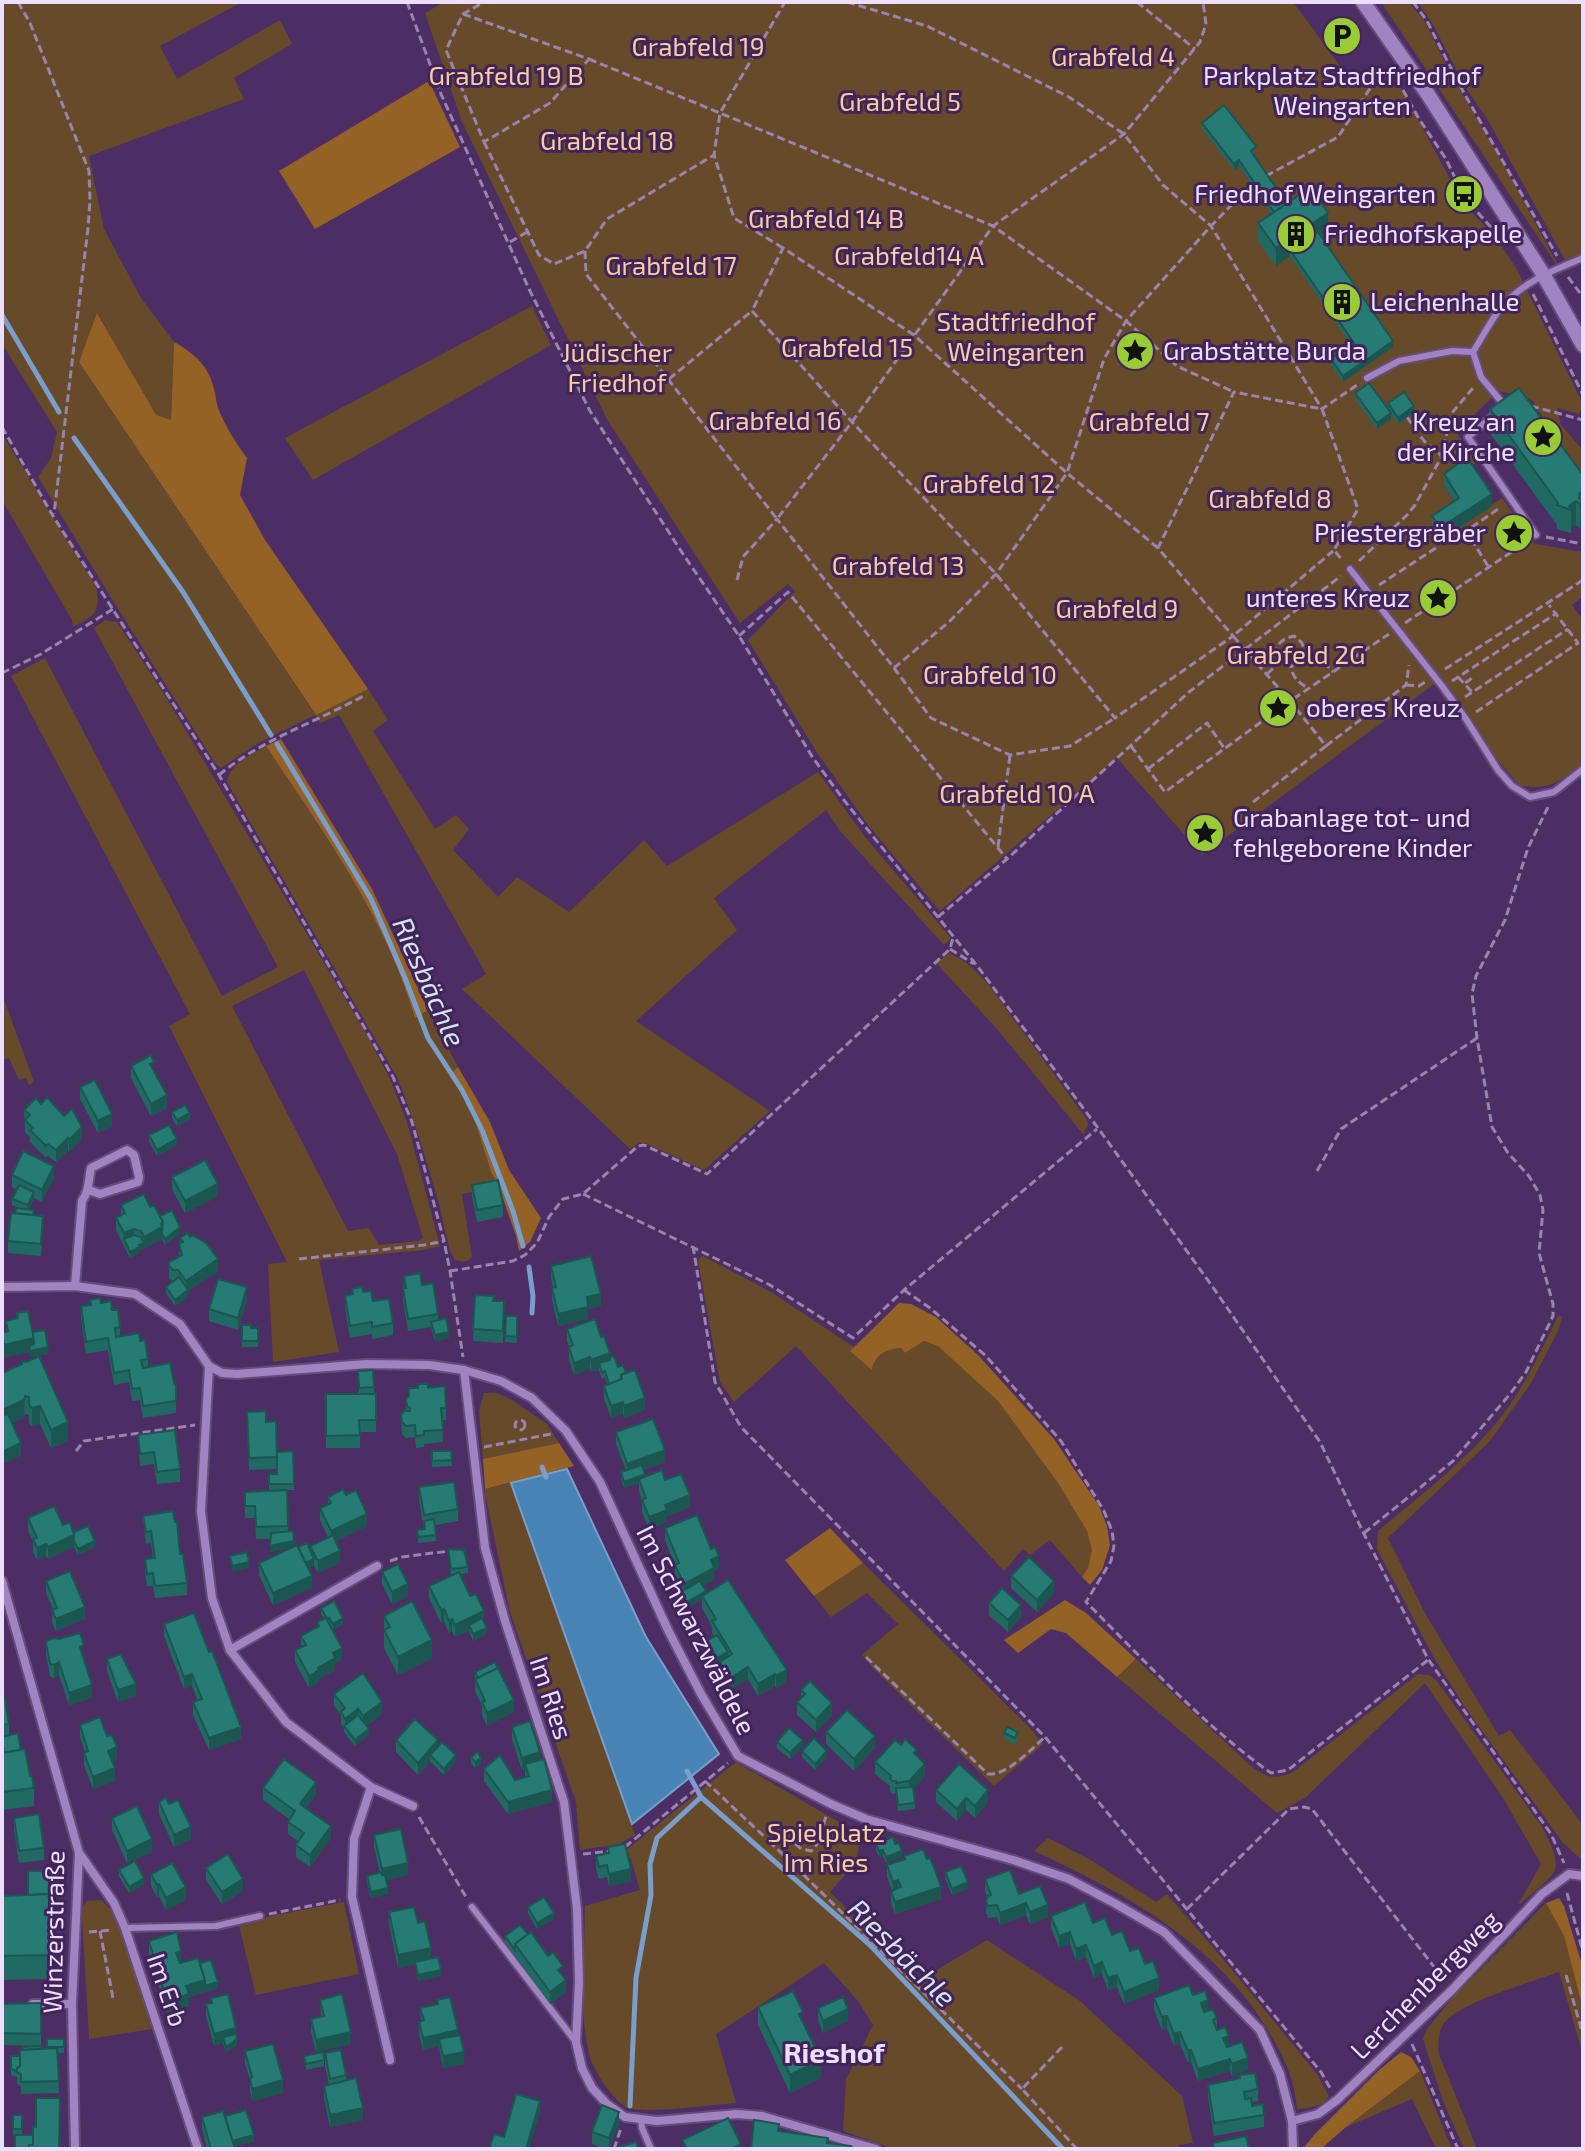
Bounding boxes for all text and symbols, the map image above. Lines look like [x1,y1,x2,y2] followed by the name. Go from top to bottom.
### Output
[1321,15,1363,57] parking icon: Parkplatz Stadtfriedhof Weingarten
[631,30,765,61] park label: Grabfeld 19
[1051,40,1175,71] park label: Grabfeld 4
[428,59,584,90] park label: Grabfeld 19 B
[1203,59,1482,120] place label: Parkplatz Stadtfriedhof Weingarten
[839,85,961,116] park label: Grabfeld 5
[540,124,674,155] park label: Grabfeld 18
[1443,173,1485,215] bus stop icon: Friedhof Weingarten
[1194,177,1436,208] place label: Friedhof Weingarten
[748,202,904,233] park label: Grabfeld 14 B
[1275,213,1317,255] building icon: Friedhofskapelle
[1324,217,1522,248] place label: Friedhofskapelle
[834,239,984,270] park label: Grabfeld14 A
[605,249,737,280] park label: Grabfeld 17
[1321,281,1363,323] building icon: Leichenhalle
[1370,285,1519,316] place label: Leichenhalle
[937,305,1096,366] park label: Stadtfriedhof Weingarten
[1114,330,1156,372] place icon: Grabstätte Burda
[781,331,913,362] park label: Grabfeld 15
[1163,334,1366,365] place label: Grabstätte Burda
[562,336,672,397] park label: Jüdischer Friedhof
[708,404,842,435] park label: Grabfeld 16
[1088,405,1210,436] park label: Grabfeld 7
[1397,405,1515,466] place label: Kreuz an der Kirche
[1522,416,1564,458] place icon: Kreuz an der Kirche
[923,467,1055,498] park label: Grabfeld 12
[1208,482,1332,513] park label: Grabfeld 8
[1493,512,1535,554] place icon: Priestergräber
[1314,516,1486,547] place label: Priestergräber
[832,549,964,580] park label: Grabfeld 13
[1417,577,1459,619] place icon: unteres Kreuz
[1246,581,1410,612] place label: unteres Kreuz
[1056,592,1178,623] park label: Grabfeld 9
[1227,638,1365,669] park label: Grabfeld 2G
[923,658,1057,689] park label: Grabfeld 10
[1257,687,1299,729] place icon: oberes Kreuz
[1306,691,1460,722] place label: oberes Kreuz
[939,777,1095,808] park label: Grabfeld 10 A
[1233,801,1473,862] place label: Grabanlage tot- und fehlgeborene Kinder
[1184,812,1226,854] place icon: Grabanlage tot- und fehlgeborene Kinder
[386,911,474,1052] water label: Riesbächle
[631,1519,764,1739] street label: Im Schwarzwäldele
[525,1652,580,1743] street label: Im Ries
[767,1816,885,1877] park label: Spielplatz Im Ries
[36,1850,69,2014] street label: Winzerstraße
[842,1891,964,2013] water label: Riesbächle
[1343,1903,1505,2065] street label: Lerchenbergweg
[142,1949,195,2030] street label: Im Erb
[783,2035,885,2069] district label: Rieshof

